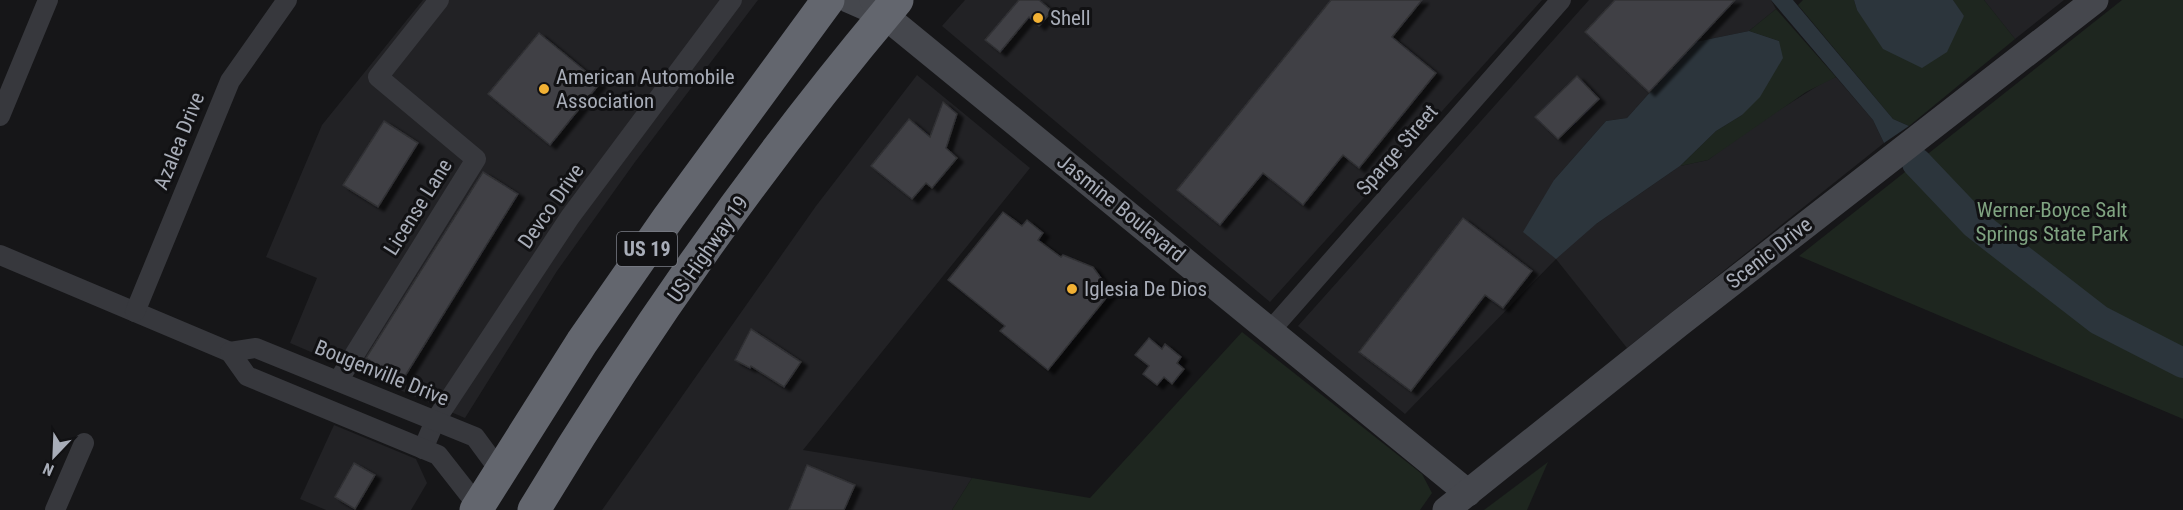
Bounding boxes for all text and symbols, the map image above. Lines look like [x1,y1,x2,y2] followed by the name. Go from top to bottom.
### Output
[1050,6,1091,30] place label: Shell
[1031,11,1045,25] marker: Shell
[556,65,735,113] place label: American Automobile Association
[537,82,551,96] marker: American Automobile Association
[149,89,209,193] street label: Azalea Drive
[1351,100,1443,200] street label: Sparge Street
[1052,149,1190,267] street label: Jasmine Boulevard
[379,154,457,260] street label: License Lane
[513,159,589,253] street label: Devco Drive
[663,191,753,307] street label: US Highway 19
[1976,198,2129,246] park label: Werner-Boyce Salt Springs State Park
[1721,212,1817,294] street label: Scenic Drive
[617,232,677,266] road number: US 19
[1084,277,1207,301] place label: Iglesia De Dios
[1065,282,1079,296] marker: Iglesia De Dios
[311,335,453,411] street label: Bougenville Drive
[24,426,84,486] north arrow
[40,459,57,480] text: N

